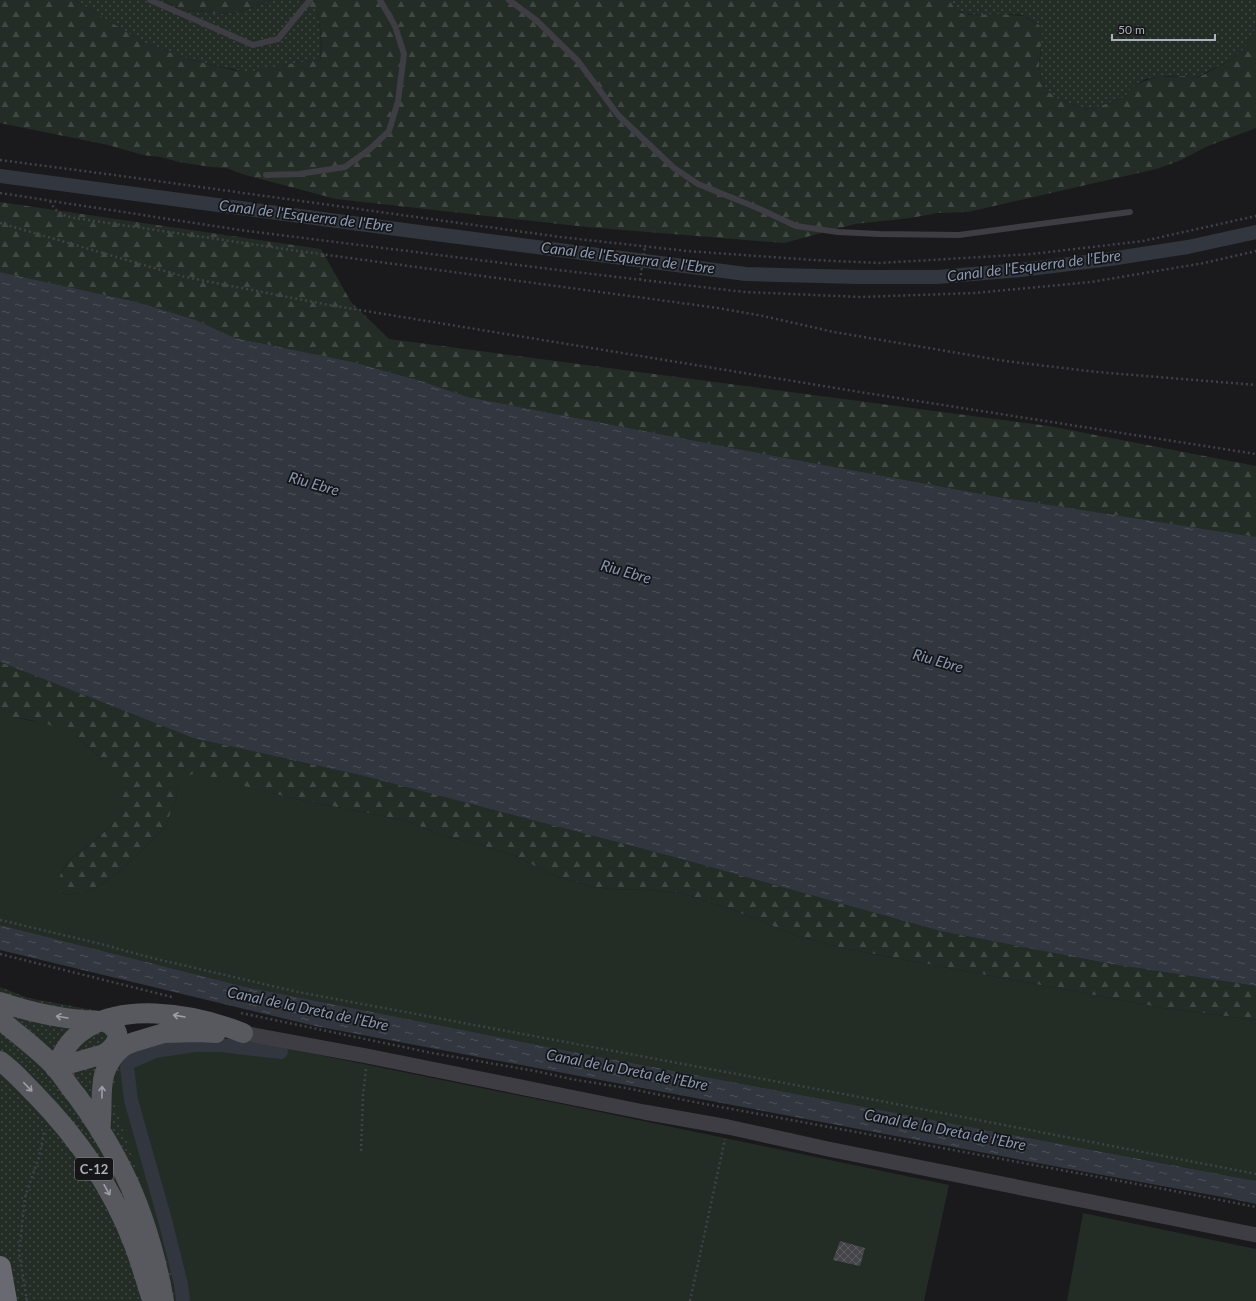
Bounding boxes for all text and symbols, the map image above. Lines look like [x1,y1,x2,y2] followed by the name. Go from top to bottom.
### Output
[1112,16,1215,42] scale bar
[1118,22,1145,37] text: 50 m
[218,195,394,235] water label: Canal de l'Esquerra de l'Ebre
[540,237,716,277] water label: Canal de l'Esquerra de l'Ebre
[946,245,1122,285] water label: Canal de l'Esquerra de l'Ebre
[287,467,342,499] water label: Riu Ebre
[599,555,654,587] water label: Riu Ebre
[911,644,966,676] water label: Riu Ebre
[226,982,390,1034] water label: Canal de la Dreta de l'Ebre
[173,1012,186,1020] one-way arrow
[56,1013,69,1021] one-way arrow
[545,1045,710,1094] water label: Canal de la Dreta de l'Ebre
[23,1082,33,1092] one-way arrow
[98,1086,106,1099] one-way arrow
[863,1105,1028,1154] water label: Canal de la Dreta de l'Ebre
[75,1158,113,1180] road number: C-12
[104,1184,112,1196] one-way arrow

